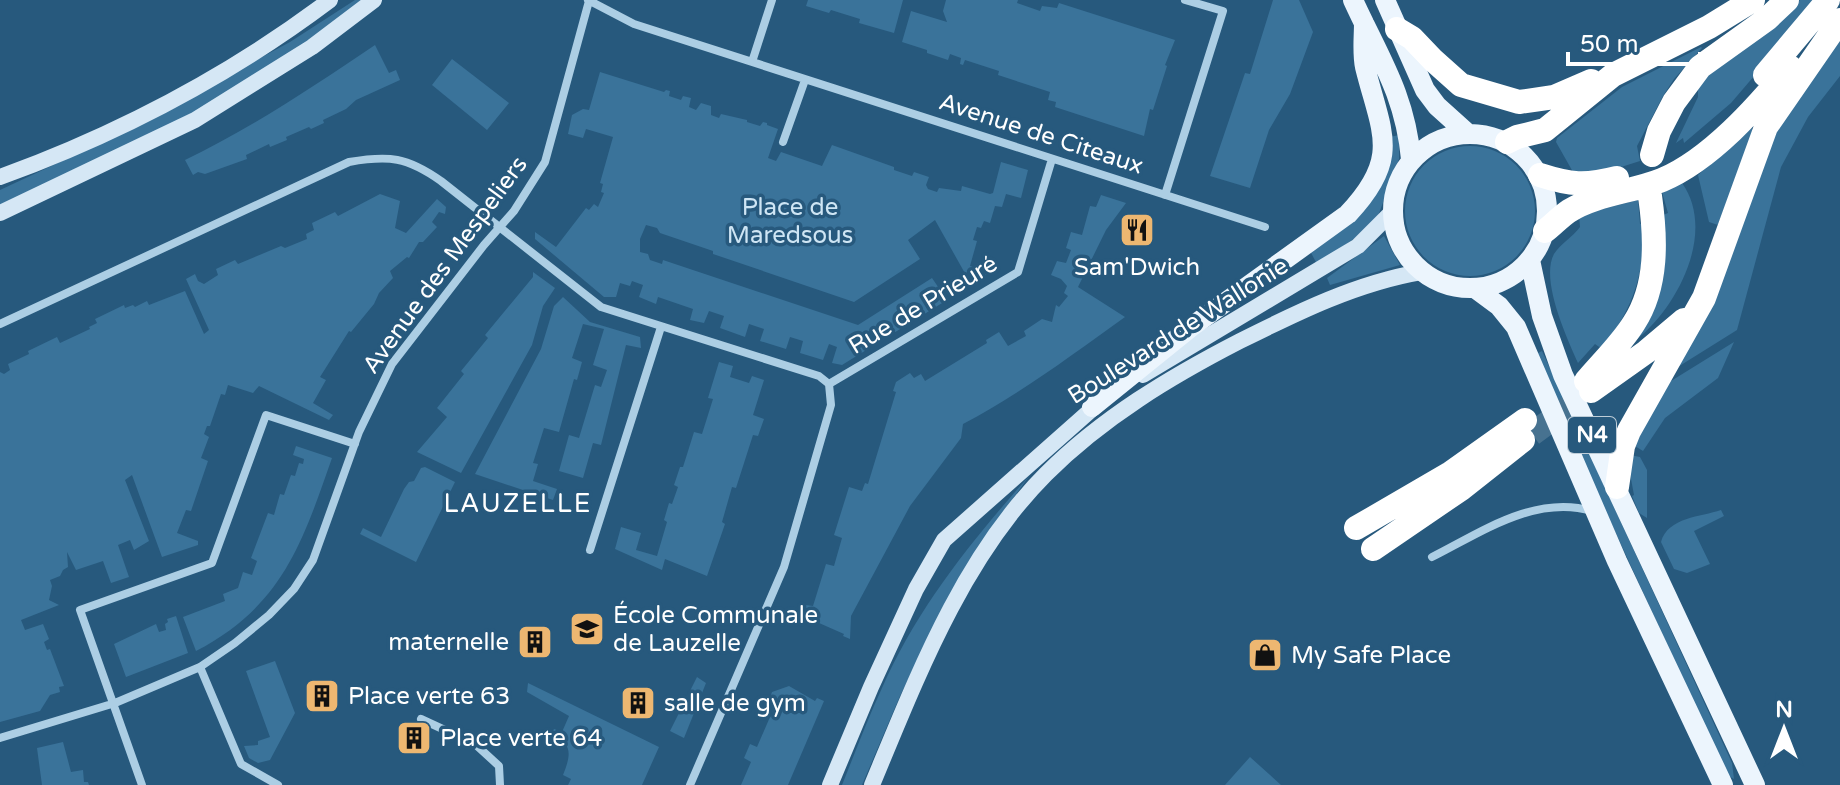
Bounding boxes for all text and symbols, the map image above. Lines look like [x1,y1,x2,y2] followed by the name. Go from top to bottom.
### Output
[1568,16,1700,66] scale bar
[1580,30,1638,59] text: 50 m
[935,87,1147,181] street label: Avenue de Citeaux
[356,151,534,379] street label: Avenue des Mespeliers
[727,193,853,250] park label: Place de Maredsous
[1118,211,1156,249] restaurant icon: Sam'Dwich
[843,249,1003,361] street label: Rue de Prieuré
[1063,251,1293,411] street label: Boulevard de Wallonie
[1074,253,1200,282] place label: Sam'Dwich
[1568,417,1616,453] road number: N4
[444,488,592,519] district label: LAUZELLE
[613,600,818,658] place label: École Communale de Lauzelle
[568,610,606,648] school or university icon: École Communale de Lauzelle
[516,623,554,661] building icon: maternelle
[388,628,509,657] place label: maternelle
[1246,636,1284,674] shop icon: My Safe Place
[1291,641,1451,670] place label: My Safe Place
[303,677,341,715] building icon: Place verte 63
[348,682,510,711] place label: Place verte 63
[619,684,657,722] building icon: salle de gym
[664,689,806,718] place label: salle de gym
[1744,689,1824,769] north arrow
[1775,697,1793,723] text: N
[395,719,433,757] building icon: Place verte 64
[440,724,602,753] place label: Place verte 64

